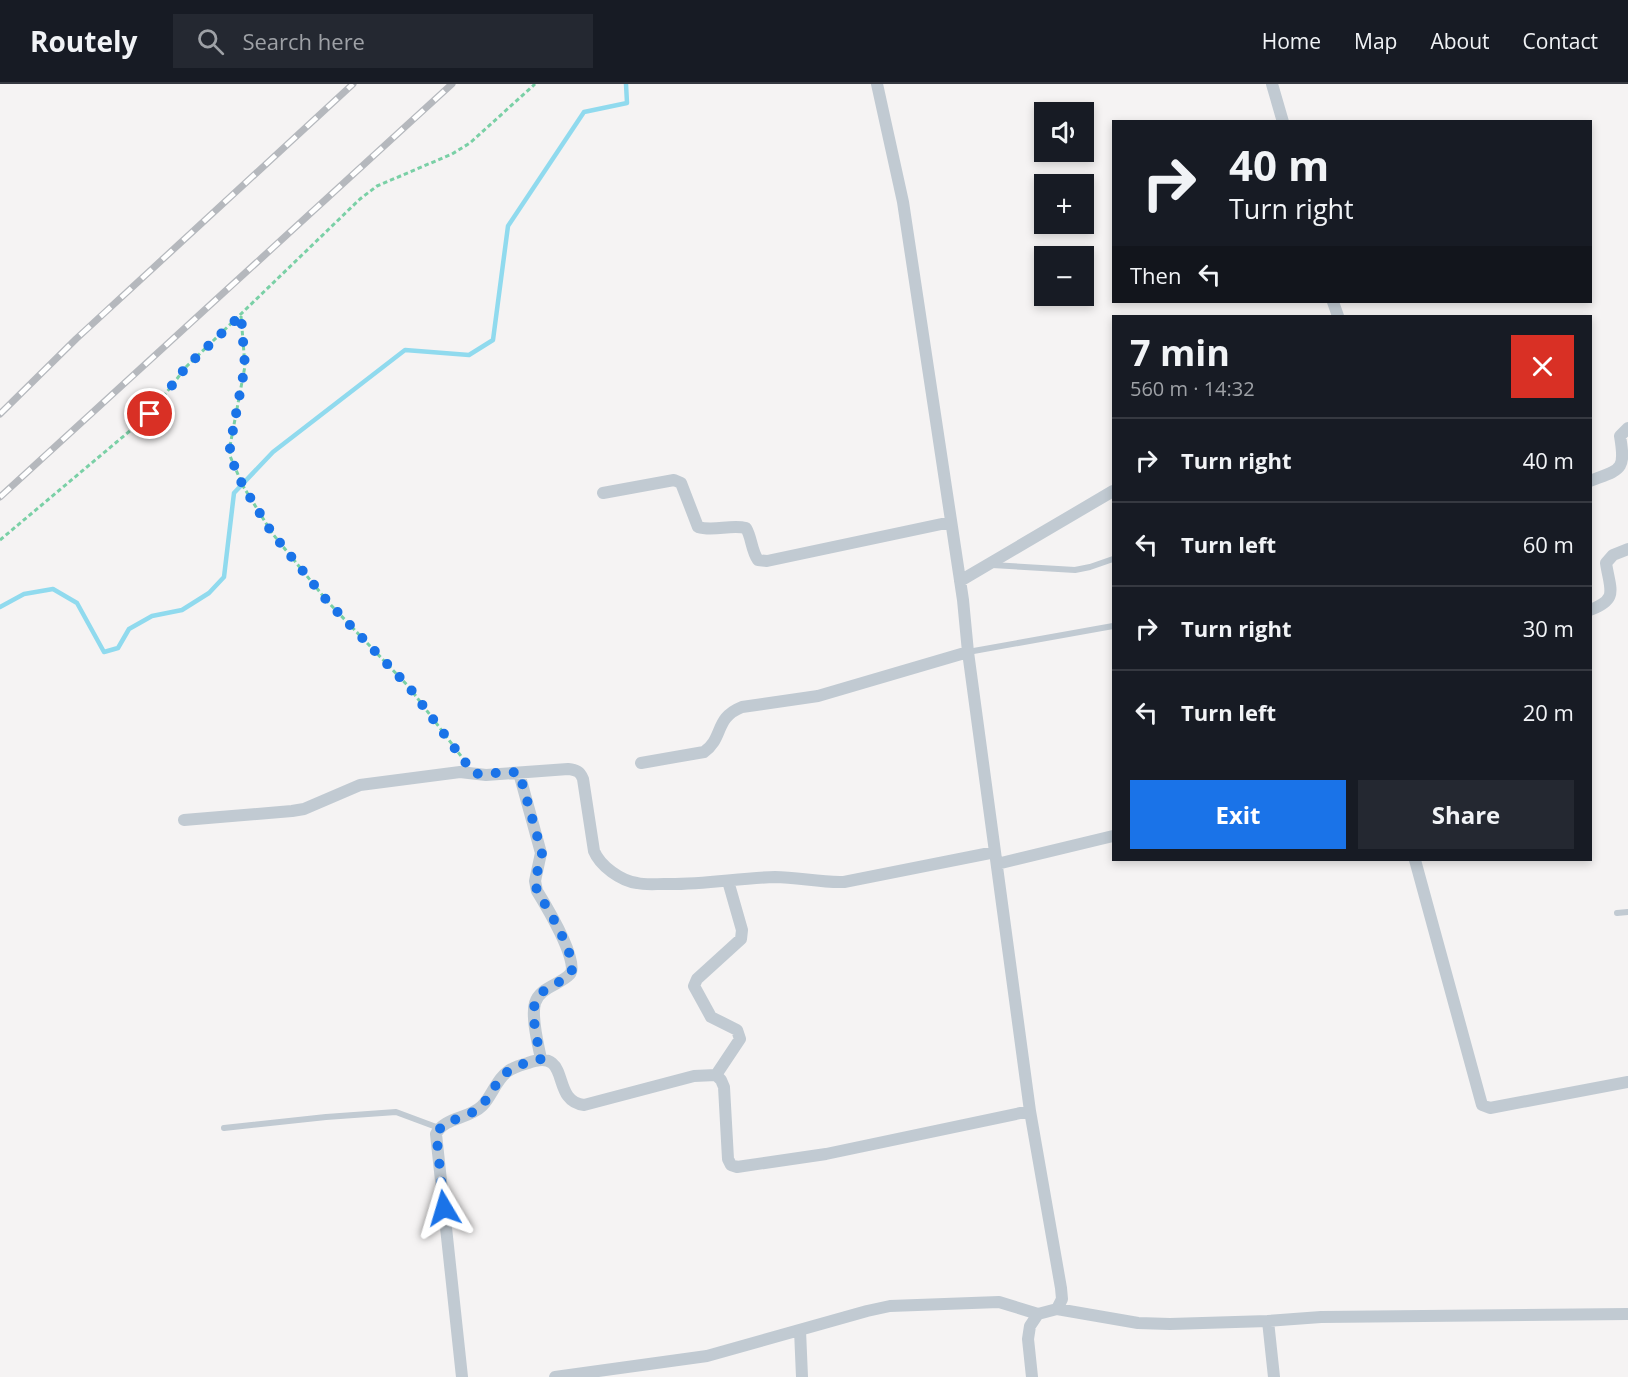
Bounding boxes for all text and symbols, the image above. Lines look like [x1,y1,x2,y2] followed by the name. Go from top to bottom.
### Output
[173,14,593,68] search box
[30,22,137,60] text: Routely
[194,25,227,58] icon: search
[242,26,365,56] text: Search here
[1262,27,1321,55] text: Home
[1354,27,1397,55] text: Map
[1430,27,1490,55] text: About
[1523,27,1598,55] text: Contact
[1034,102,1094,306] map controls
[1034,102,1094,162] button: sound
[1229,136,1329,193] text: 40 m
[1130,144,1208,222] icon: right
[1034,174,1094,234] button: +
[1229,190,1354,227] text: Turn right
[1034,246,1094,306] button: −
[1193,258,1226,291] icon: left
[1130,260,1181,290] text: Then
[1130,328,1230,377] text: 7 min
[1511,335,1574,398] button: close
[1130,375,1255,402] text: 560 m · 14:32
[124,388,175,439] pin
[133,397,166,430] icon: arrive
[1130,444,1163,477] icon: right
[1181,445,1292,475] text: Turn right
[1523,445,1574,475] text: 40 m
[1130,528,1163,561] icon: left
[1181,529,1276,559] text: Turn left
[1523,529,1574,559] text: 60 m
[1130,612,1163,645] icon: right
[1181,613,1292,643] text: Turn right
[1523,613,1574,643] text: 30 m
[1130,696,1163,729] icon: left
[1181,697,1276,727] text: Turn left
[1523,697,1574,727] text: 20 m
[1130,780,1346,849] button: Exit
[1358,780,1574,849] button: Share
[412,1176,476,1240] position arrow

